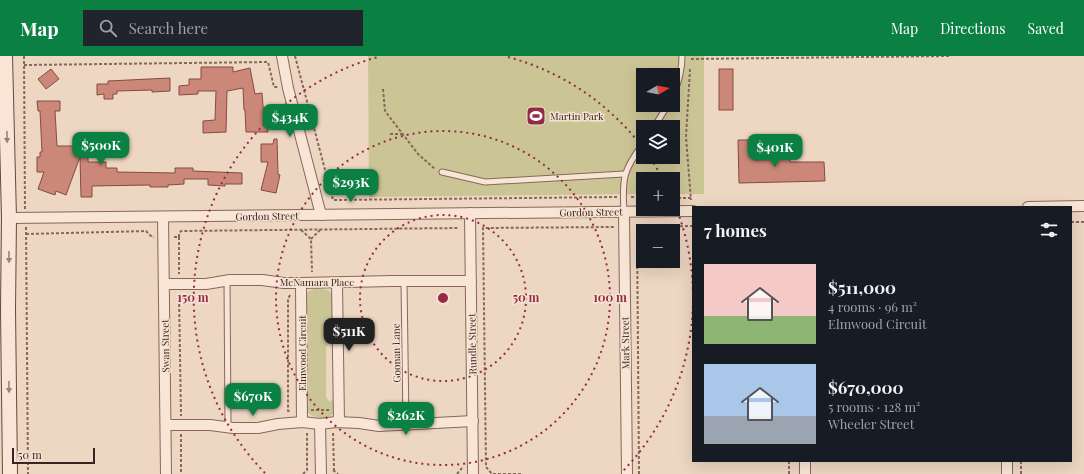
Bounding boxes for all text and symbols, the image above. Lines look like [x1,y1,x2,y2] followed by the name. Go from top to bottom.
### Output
[83,10,363,46] search box
[20,15,59,41] text: Map
[97,17,119,39] icon: search
[129,18,208,38] text: Search here
[891,19,918,38] text: Map
[940,19,1006,38] text: Directions
[1028,19,1064,38] text: Saved
[636,68,680,112] north arrow
[636,68,680,268] map controls
[262,104,318,138] pin: $434K
[525,105,547,127] sports icon: Martin Park
[272,108,308,125] text: $434K
[550,109,604,123] place label: Martin Park
[636,120,680,164] button: layers
[4,131,10,144] one-way arrow
[73,132,129,166] pin: $500K
[747,134,803,168] pin: $401K
[81,136,121,153] text: $500K
[757,138,793,155] text: $401K
[323,169,379,203] pin: $293K
[636,172,680,216] button: +
[332,173,370,190] text: $293K
[559,204,623,220] street label: Gordon Street
[235,208,299,224] street label: Gordon Street
[704,219,767,241] text: 7 homes
[1038,219,1060,241] icon: filters
[636,224,680,268] button: −
[6,251,12,264] one-way arrow
[280,275,354,289] street label: McNamara Place
[828,276,896,298] text: $511,000
[736,280,784,328] icon: home
[177,289,209,305] text: 150 m
[513,289,540,305] text: 50 m
[593,289,627,305] text: 100 m
[436,291,450,305] centre of rings
[828,298,917,315] text: 4 rooms · 96 m²
[464,313,480,375] street label: Rundle Street
[295,315,309,391] street label: Elmwood Circuit
[828,315,927,332] text: Elmwood Circuit
[618,316,632,369] street label: Mark Street
[321,318,377,352] pin: $511K
[158,319,172,373] street label: Swan Street
[333,322,365,339] text: $511K
[388,323,404,383] street label: Goonan Lane
[828,376,904,398] text: $670,000
[736,380,784,428] icon: home
[6,381,12,394] one-way arrow
[225,383,281,417] pin: $670K
[234,387,272,404] text: $670K
[828,398,920,415] text: 5 rooms · 128 m²
[378,402,434,436] pin: $262K
[387,406,425,423] text: $262K
[828,415,914,432] text: Wheeler Street
[12,446,95,465] scale bar
[18,447,42,462] text: 50 m

